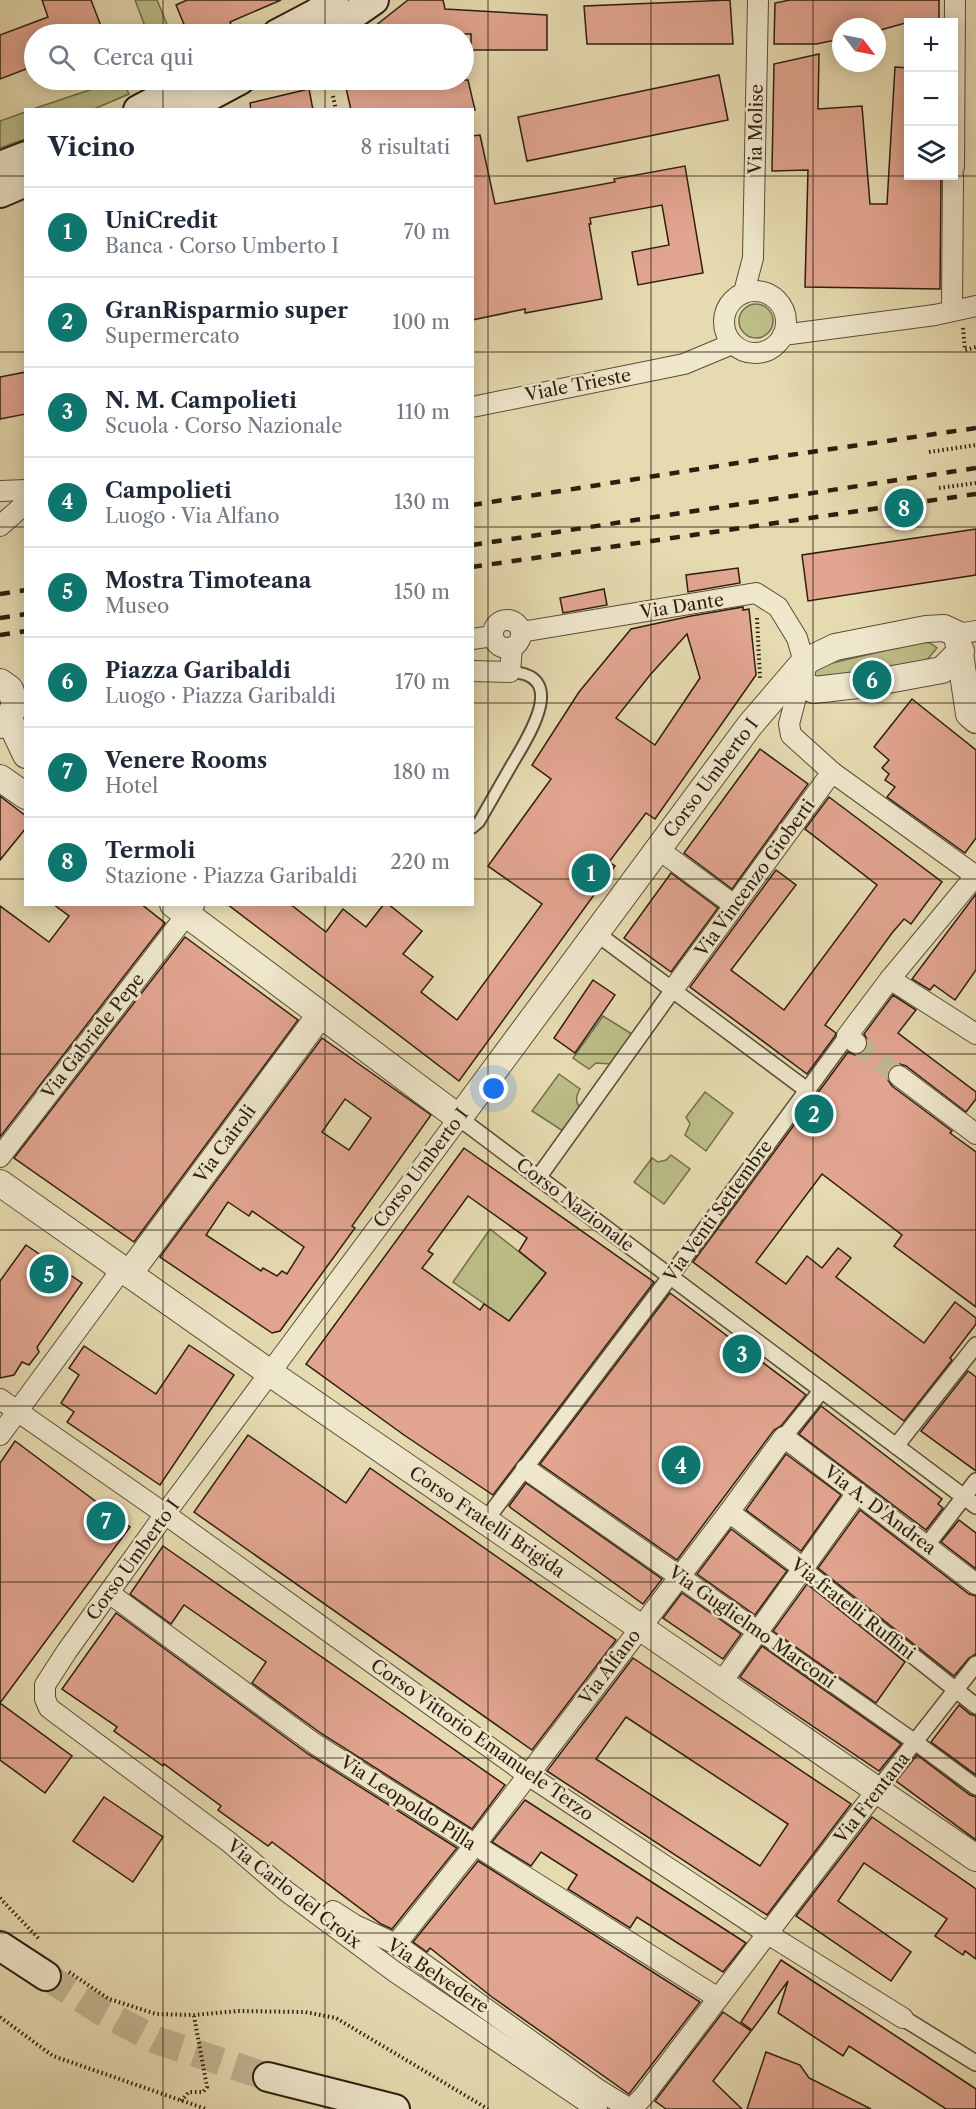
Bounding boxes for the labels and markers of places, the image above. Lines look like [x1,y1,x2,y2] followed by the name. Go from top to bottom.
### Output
[884,486,924,530] pin: 8
[852,658,892,702] pin: 6
[572,850,610,896] pin: 1
[794,1092,834,1136] pin: 2
[29,1252,68,1296] pin: 5
[722,1332,762,1376] pin: 3
[662,1442,700,1488] pin: 4
[86,1498,126,1544] pin: 7

